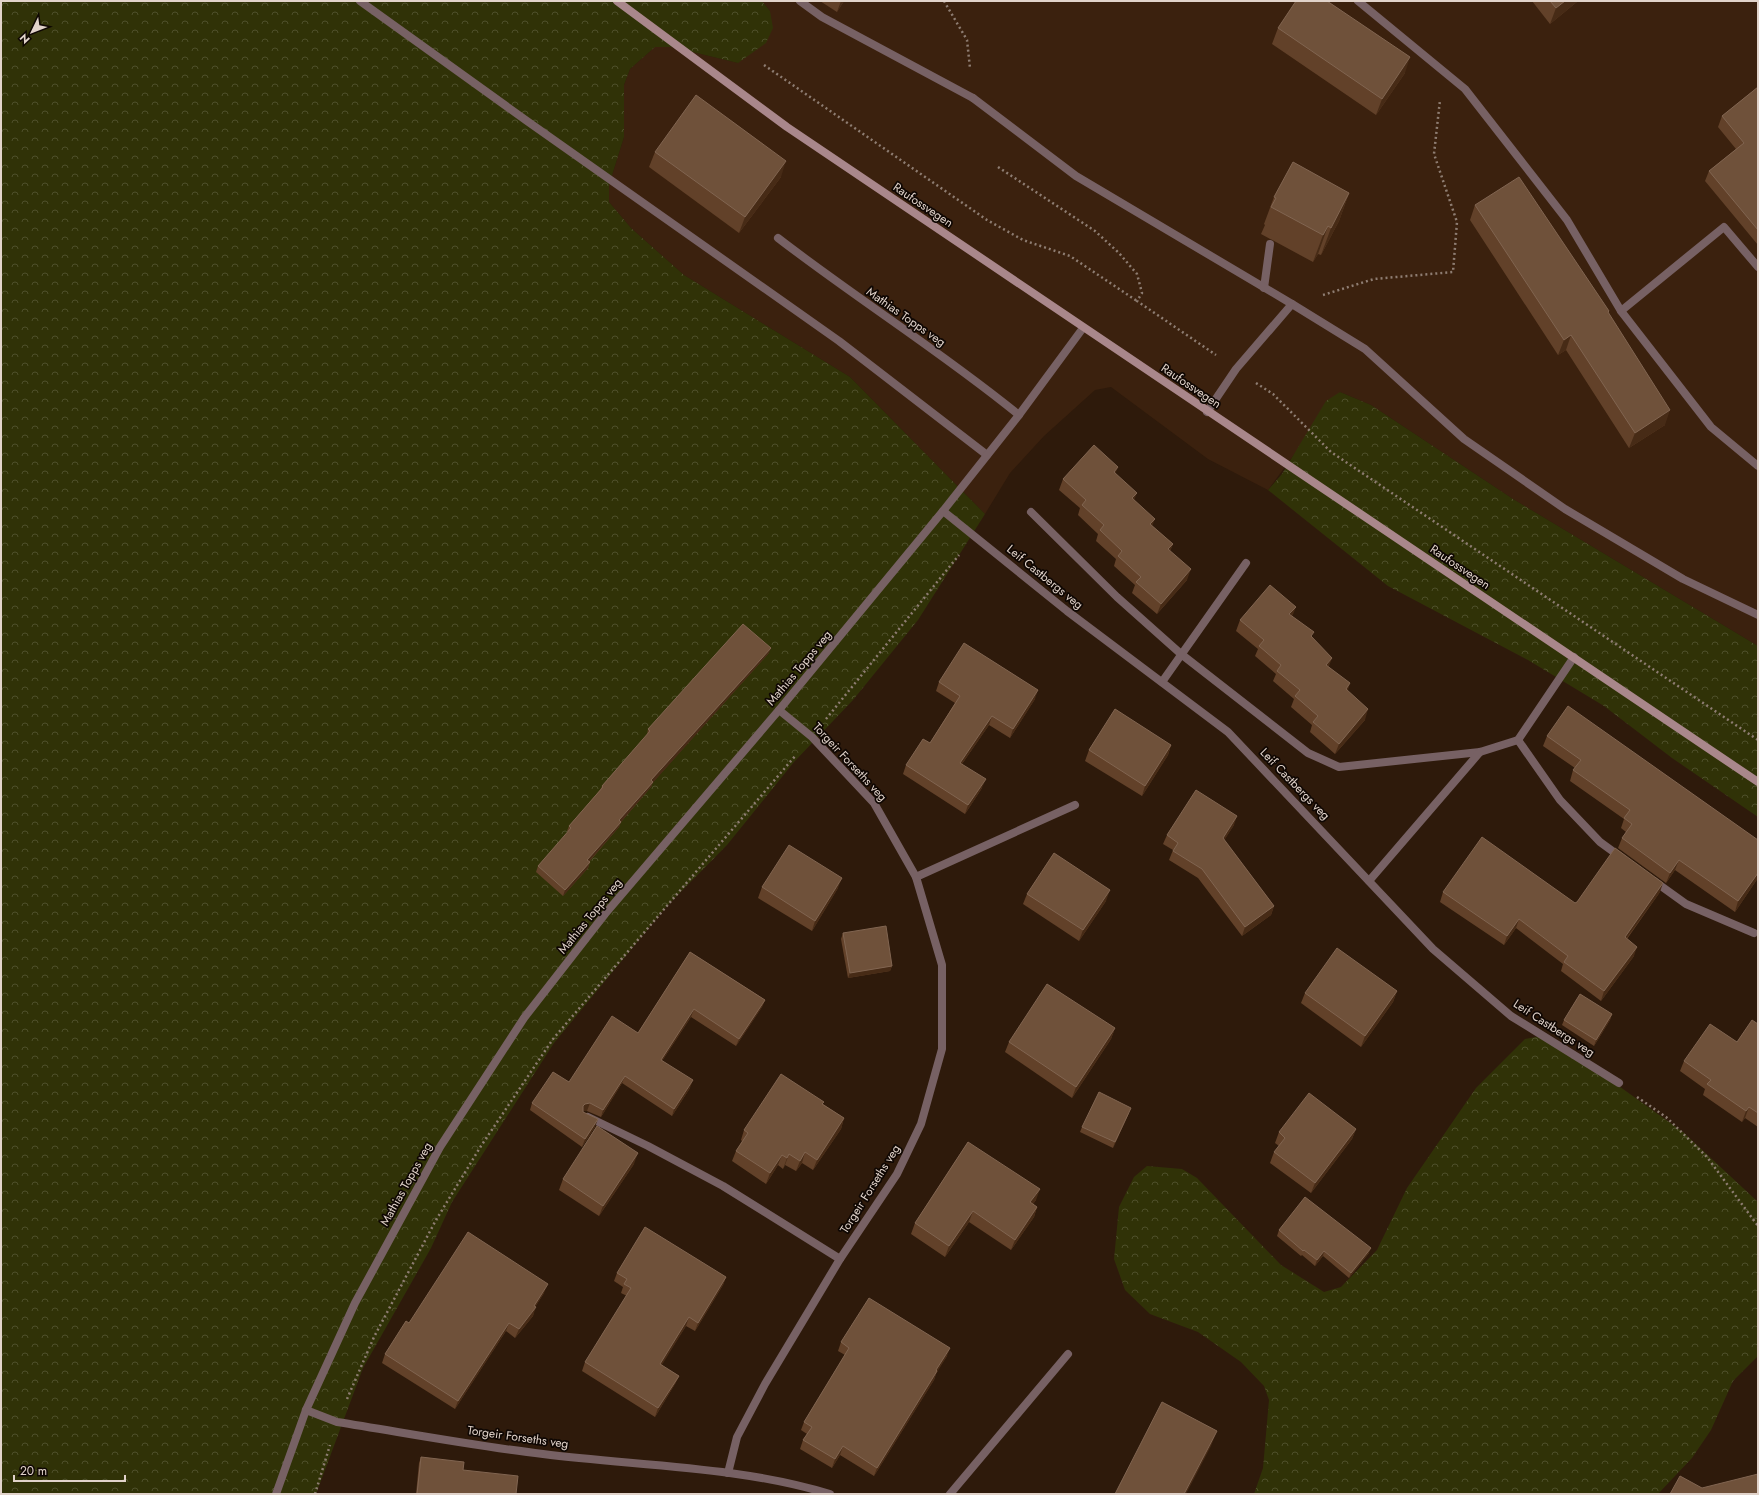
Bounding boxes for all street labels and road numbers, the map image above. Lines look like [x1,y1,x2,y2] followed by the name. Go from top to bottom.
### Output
[889,178,957,232] street label: Raufossvegen
[863,283,949,351] street label: Mathias Topps veg
[1157,359,1225,413] street label: Raufossvegen
[1003,540,1087,614] street label: Leif Castbergs veg
[1426,540,1494,594] street label: Raufossvegen
[762,627,836,709] street label: Mathias Topps veg
[809,719,891,805] street label: Torgeir Forseths veg
[1256,744,1334,824] street label: Leif Castbergs veg
[554,874,626,958] street label: Mathias Topps veg
[1510,995,1598,1061] street label: Leif Castbergs veg
[376,1139,436,1229] street label: Mathias Topps veg
[835,1141,905,1237] street label: Torgeir Forseths veg
[466,1421,570,1453] street label: Torgeir Forseths veg

